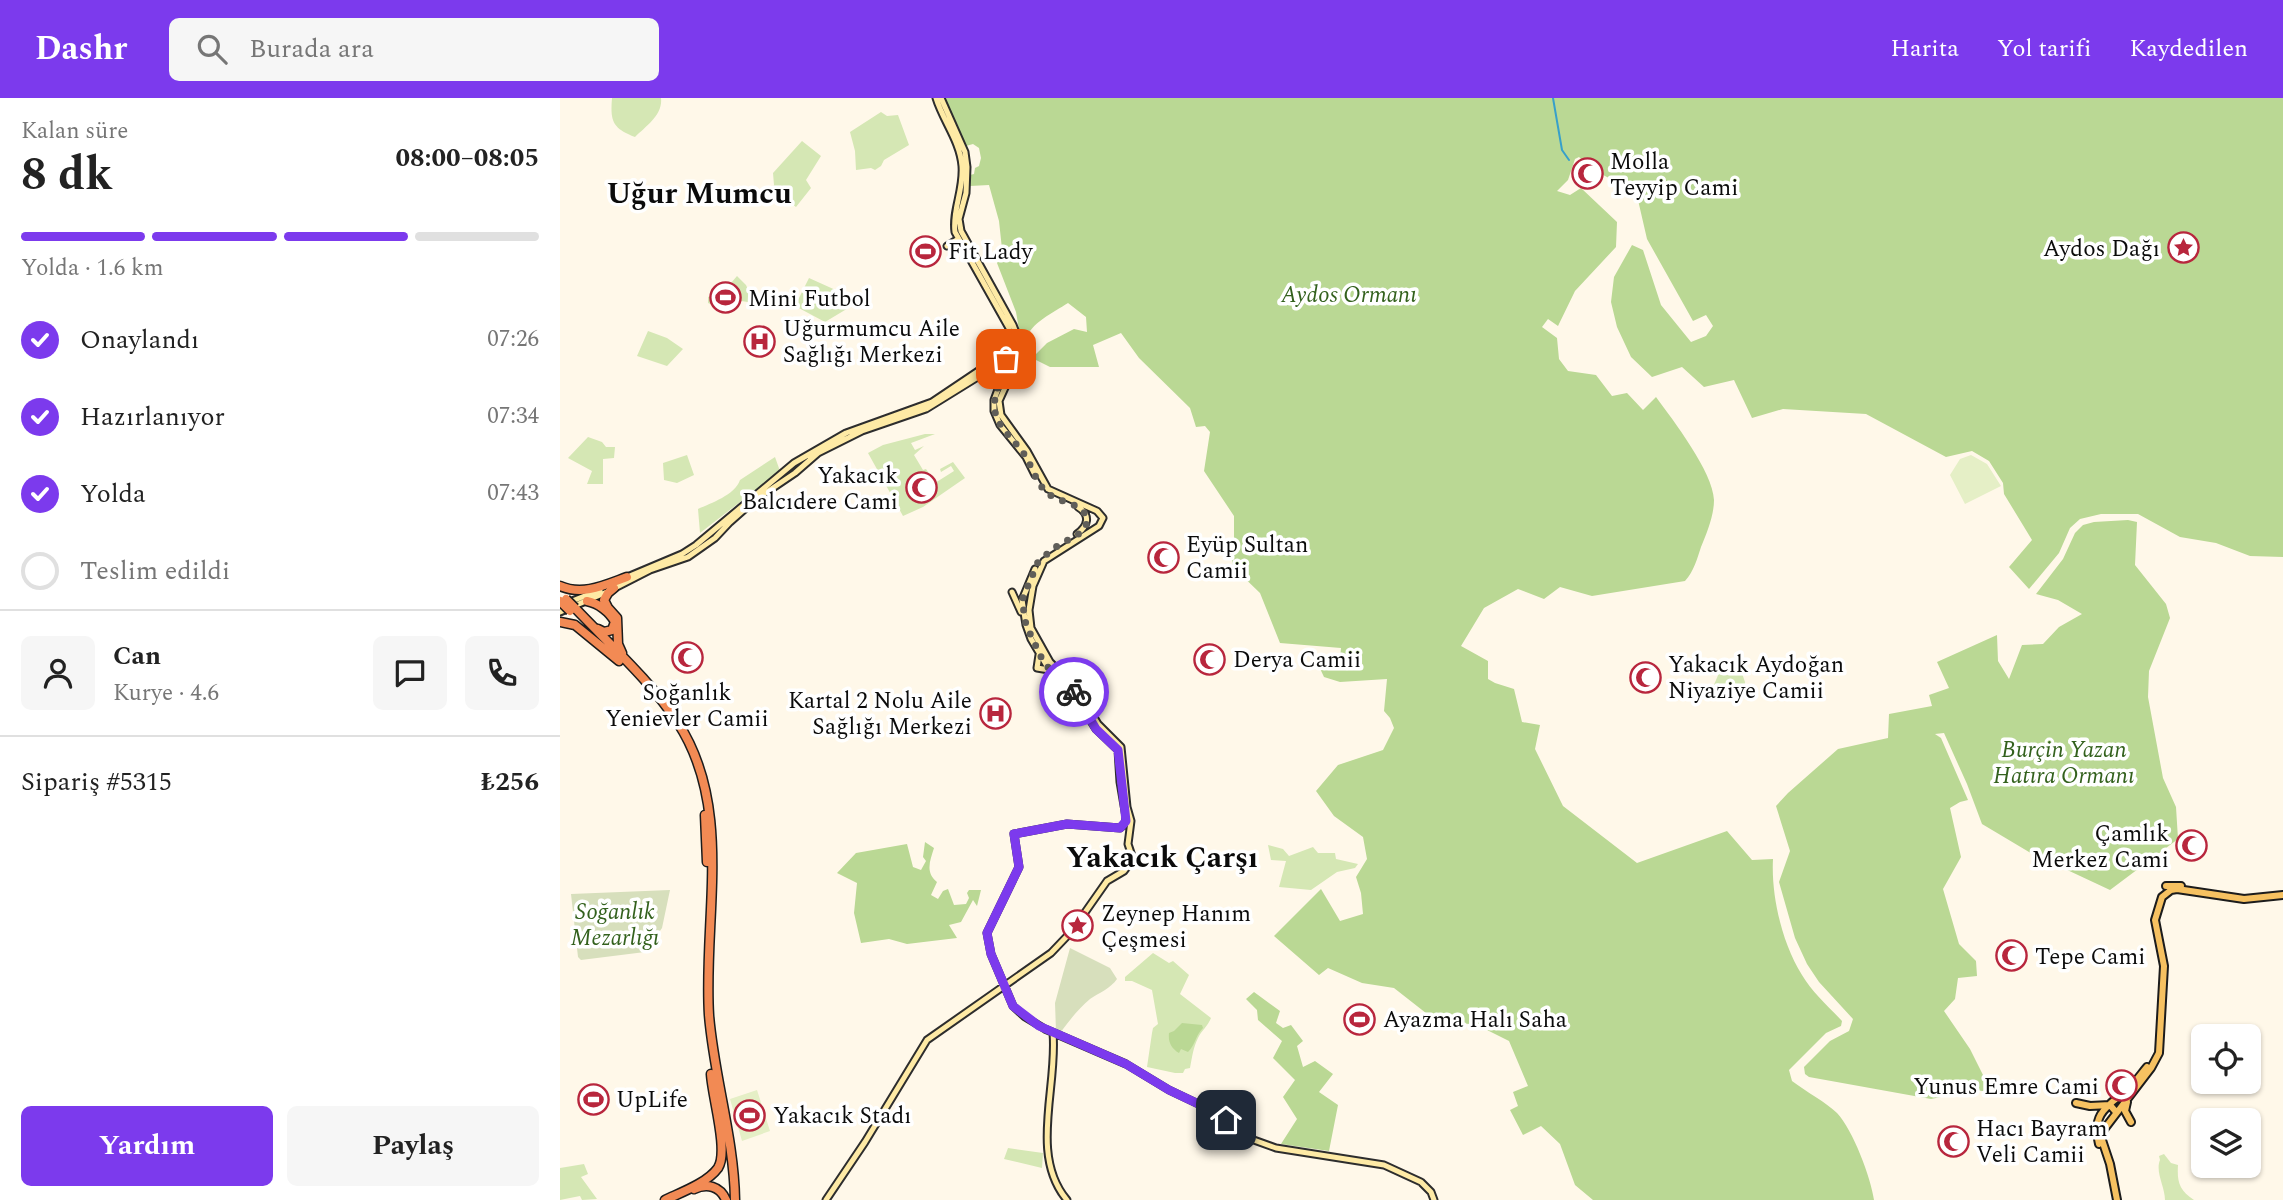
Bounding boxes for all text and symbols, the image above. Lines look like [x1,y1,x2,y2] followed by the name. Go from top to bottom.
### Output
[169,18,659,81] search box
[35,24,127,74] text: Dashr
[249,29,374,69] text: Burada ara
[193,30,231,68] icon: search
[1890,31,1959,67] text: Harita
[1997,31,2091,67] text: Yol tarifi
[2129,31,2248,67] text: Kaydedilen
[21,114,128,149] text: Kalan süre
[395,138,539,178] text: 08:00–08:05
[21,140,113,210] text: 8 dk
[1610,145,1738,206] place label: Molla Teyyip Cami
[1570,157,1604,191] mosque icon: Molla Teyyip Cami
[606,171,792,217] district label: Uğur Mumcu
[2166,231,2200,265] place icon: Aydos Dağı
[2043,232,2160,267] place label: Aydos Dağı
[908,234,942,268] sports icon: Fit Lady
[948,235,1034,270] place label: Fit Lady
[21,251,164,286] text: Yolda · 1.6 km
[1280,278,1417,313] park label: Aydos Ormanı
[708,281,742,315] sports icon: Mini Futbol
[748,282,871,317] place label: Mini Futbol
[783,312,960,373] place label: Uğurmumcu Aile Sağlığı Merkezi
[80,320,199,360] text: Onaylandı
[21,321,59,359] icon: check
[487,322,539,357] text: 07:26
[743,324,777,358] hospital icon: Uğurmumcu Aile Sağlığı Merkezi
[976,329,1036,389] pin
[987,340,1025,378] icon: bag
[80,397,225,437] text: Hazırlanıyor
[21,398,59,436] icon: check
[487,399,539,434] text: 07:34
[742,459,898,520] place label: Yakacık Balcıdere Cami
[904,471,938,505] mosque icon: Yakacık Balcıdere Cami
[80,474,146,514] text: Yolda
[21,475,59,513] icon: check
[487,476,539,511] text: 07:43
[1186,528,1308,589] place label: Eyüp Sultan Camii
[1146,540,1180,574] mosque icon: Eyüp Sultan Camii
[80,551,230,591] text: Teslim edildi
[21,636,95,710] button: person
[113,636,161,676] text: Can
[373,636,447,710] button: chat
[465,636,539,710] button: phone
[670,641,704,675] mosque icon: Soğanlık Yenievler Camii
[1193,642,1227,676] mosque icon: Derya Camii
[1233,643,1361,678] place label: Derya Camii
[1668,648,1844,709] place label: Yakacık Aydoğan Niyaziye Camii
[1039,657,1109,727] courier
[1628,660,1662,694] mosque icon: Yakacık Aydoğan Niyaziye Camii
[1055,673,1093,711] icon: bike
[113,676,219,711] text: Kurye · 4.6
[605,676,769,737] place label: Soğanlık Yenievler Camii
[788,684,972,745] place label: Kartal 2 Nolu Aile Sağlığı Merkezi
[978,696,1012,730] hospital icon: Kartal 2 Nolu Aile Sağlığı Merkezi
[1993,733,2135,794] park label: Burçin Yazan Hatıra Ormanı
[21,762,172,802] text: Sipariş #5315
[481,762,539,802] text: ₺256
[2032,817,2169,878] place label: Çamlık Merkez Cami
[2175,829,2209,863] mosque icon: Çamlık Merkez Cami
[1066,835,1258,881] district label: Yakacık Çarşı
[571,895,659,956] park label: Soğanlık Mezarlığı
[1101,897,1251,958] place label: Zeynep Hanım Çeşmesi
[1061,909,1095,943] place icon: Zeynep Hanım Çeşmesi
[1995,939,2029,973] mosque icon: Tepe Cami
[2035,940,2145,975] place label: Tepe Cami
[1343,1002,1377,1036] sports icon: Ayazma Halı Saha
[1383,1003,1567,1038] place label: Ayazma Halı Saha
[2191,1024,2261,1178] map controls
[2191,1024,2261,1094] button: locate
[2105,1069,2139,1103] mosque icon: Yunus Emre Cami
[1913,1070,2099,1105] place label: Yunus Emre Cami
[576,1082,610,1116] sports icon: UpLife
[616,1083,688,1118] place label: UpLife
[1196,1090,1256,1150] pin
[733,1098,767,1132] sports icon: Yakacık Stadı
[773,1099,911,1134] place label: Yakacık Stadı
[1207,1101,1245,1139] icon: home
[21,1106,273,1186] button: Yardım
[287,1106,539,1186] button: Paylaş
[2191,1108,2261,1178] button: layers
[1976,1112,2108,1173] place label: Hacı Bayram Veli Camii
[1936,1124,1970,1158] mosque icon: Hacı Bayram Veli Camii

